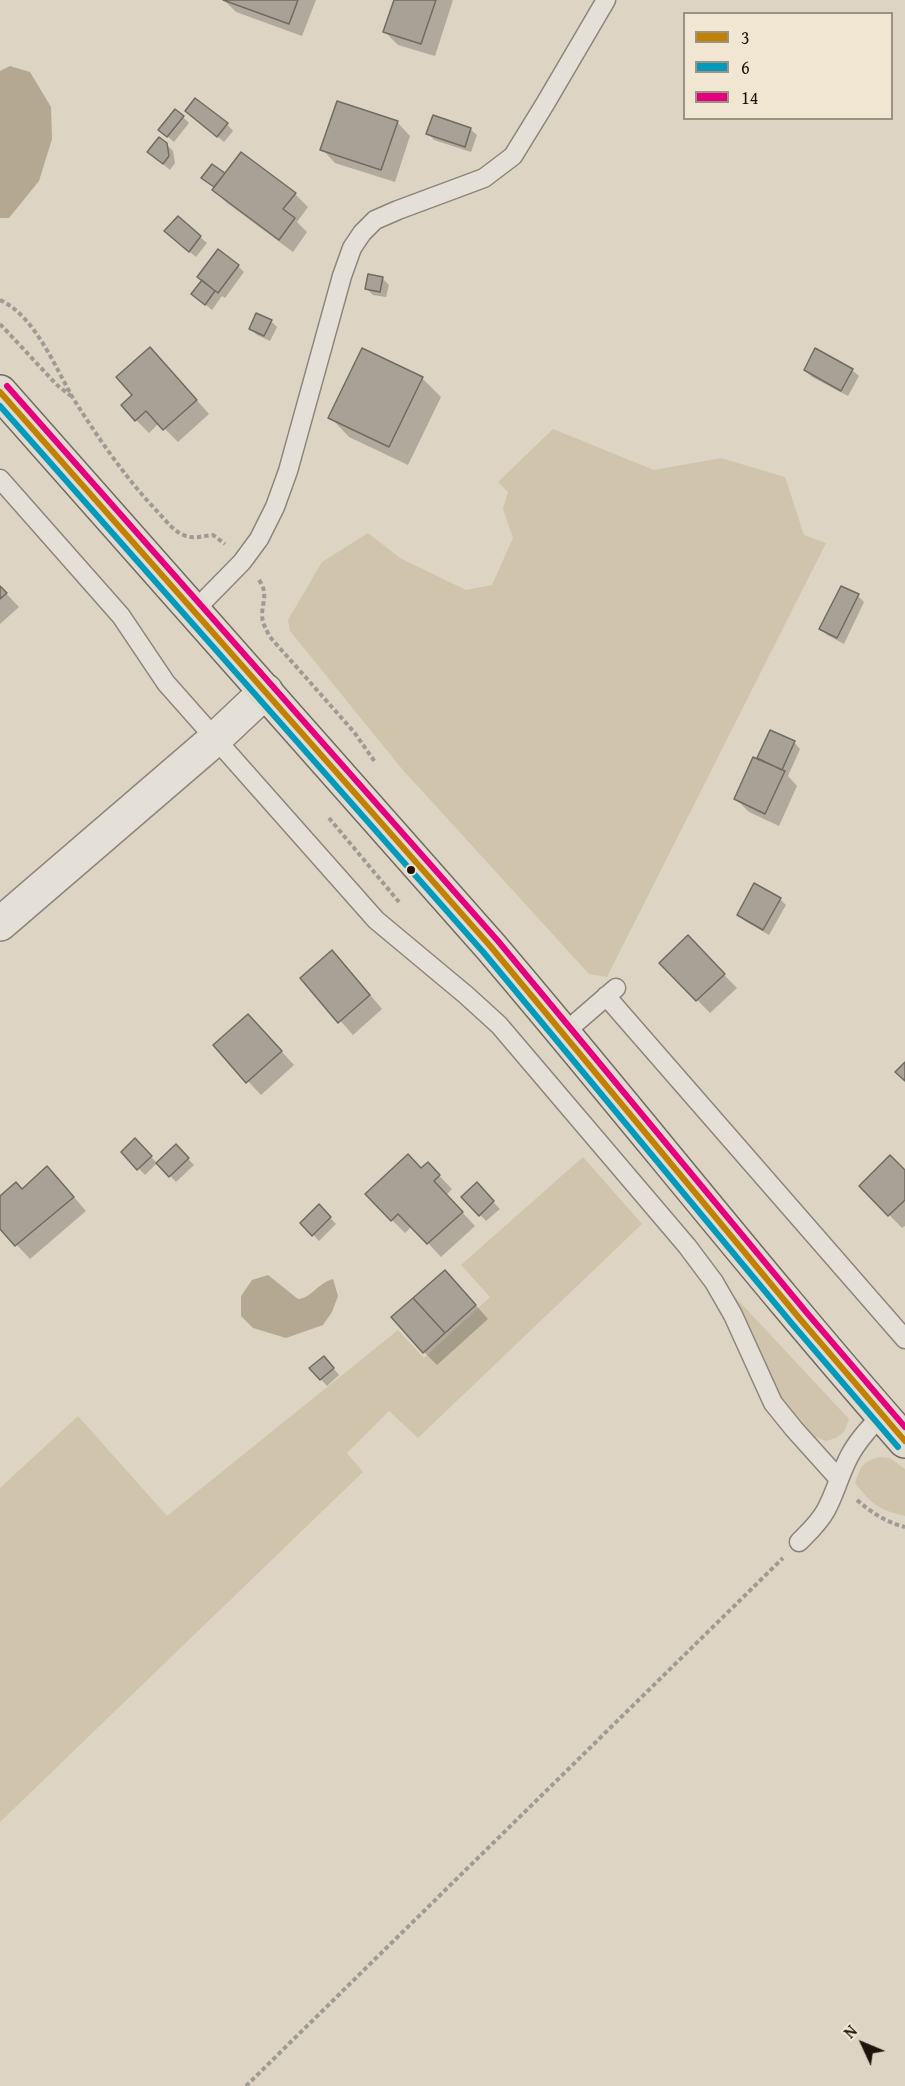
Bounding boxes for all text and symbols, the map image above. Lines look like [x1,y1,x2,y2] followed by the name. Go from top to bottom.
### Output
[683,12,893,120] legend
[741,24,750,51] text: 3
[741,54,750,81] text: 6
[741,84,758,111] text: 14
[405,864,417,876] unlabelled marker
[833,2014,893,2074] north arrow
[838,2019,862,2044] text: N

